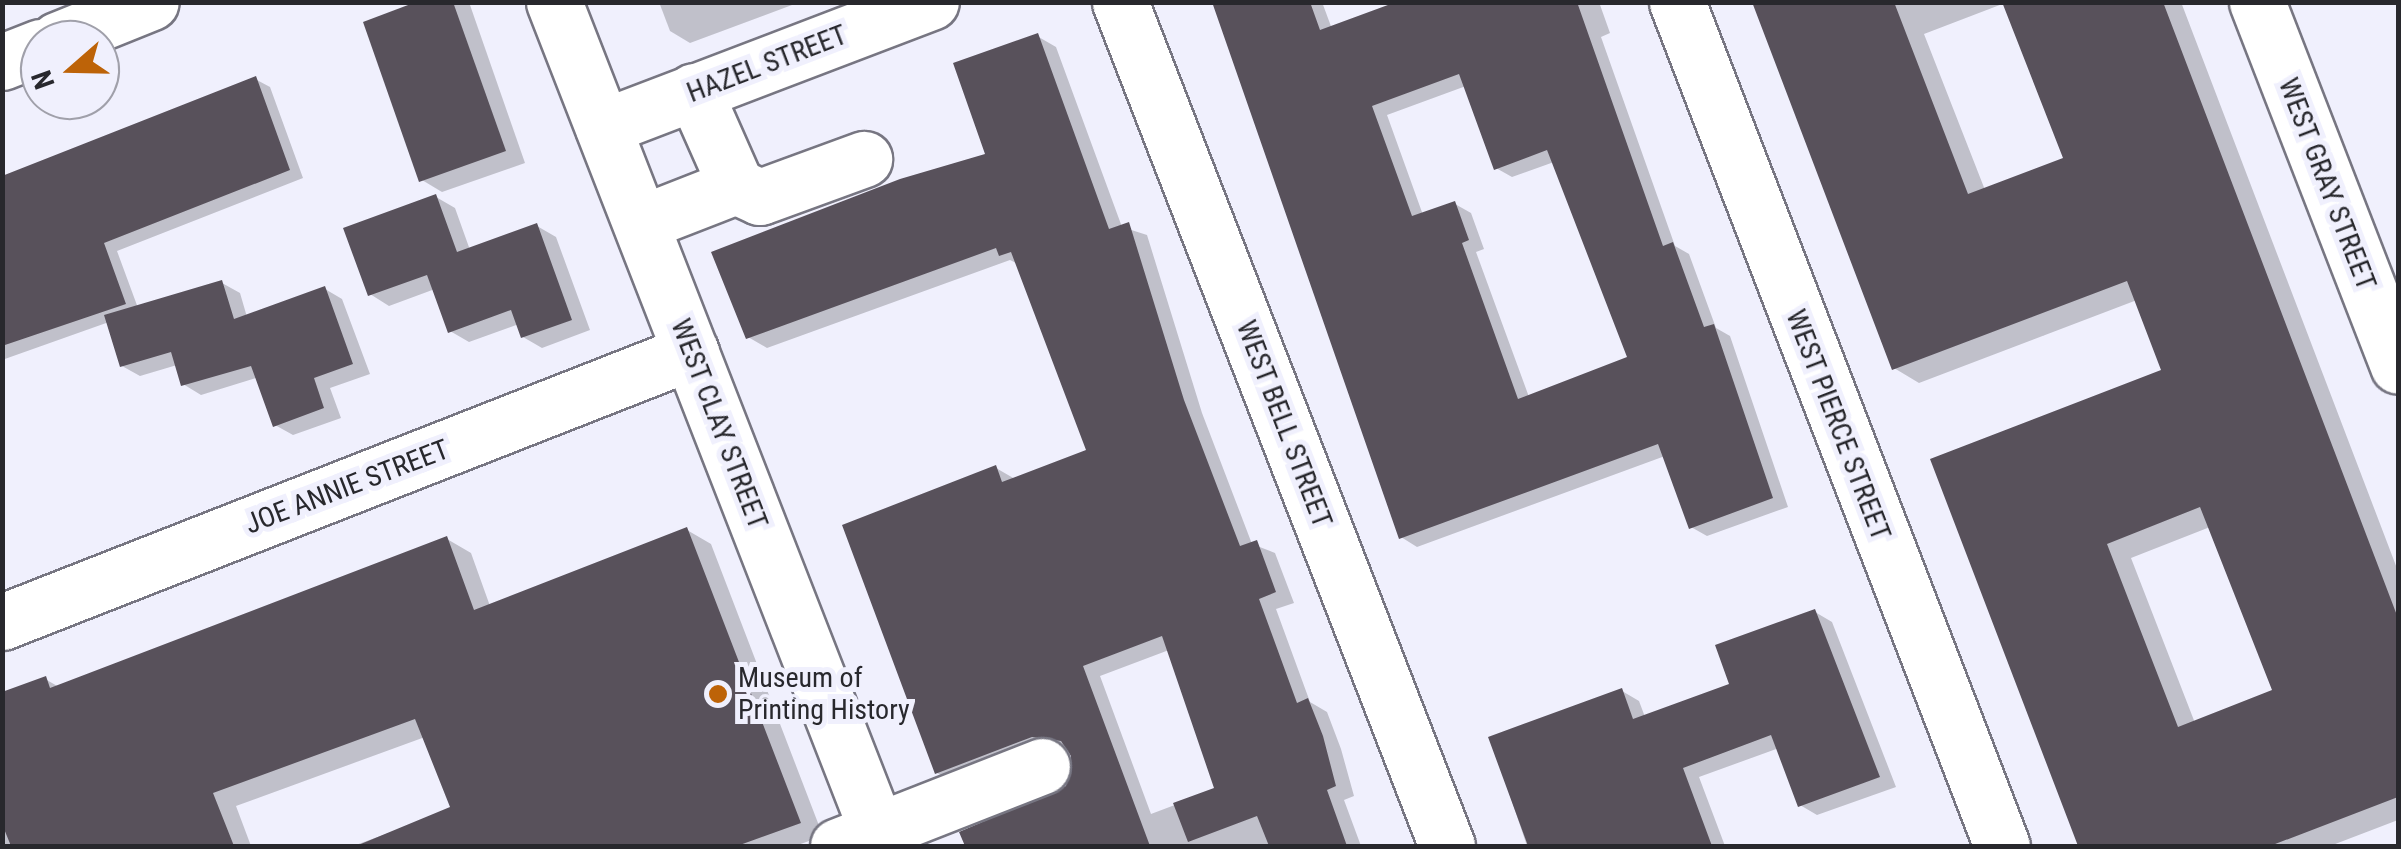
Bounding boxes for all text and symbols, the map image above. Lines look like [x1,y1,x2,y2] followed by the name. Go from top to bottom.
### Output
[682,18,852,110] street label: HAZEL STREET
[20,20,120,120] north arrow
[25,66,62,93] text: N
[2271,73,2383,295] street label: WEST GRAY STREET
[1778,305,1898,545] street label: WEST PIERCE STREET
[663,314,775,534] street label: WEST CLAY STREET
[1229,315,1339,533] street label: WEST BELL STREET
[240,433,454,541] street label: JOE ANNIE STREET
[738,661,910,727] place label: Museum of Printing History
[707,683,729,705] marker: Museum of Printing History

